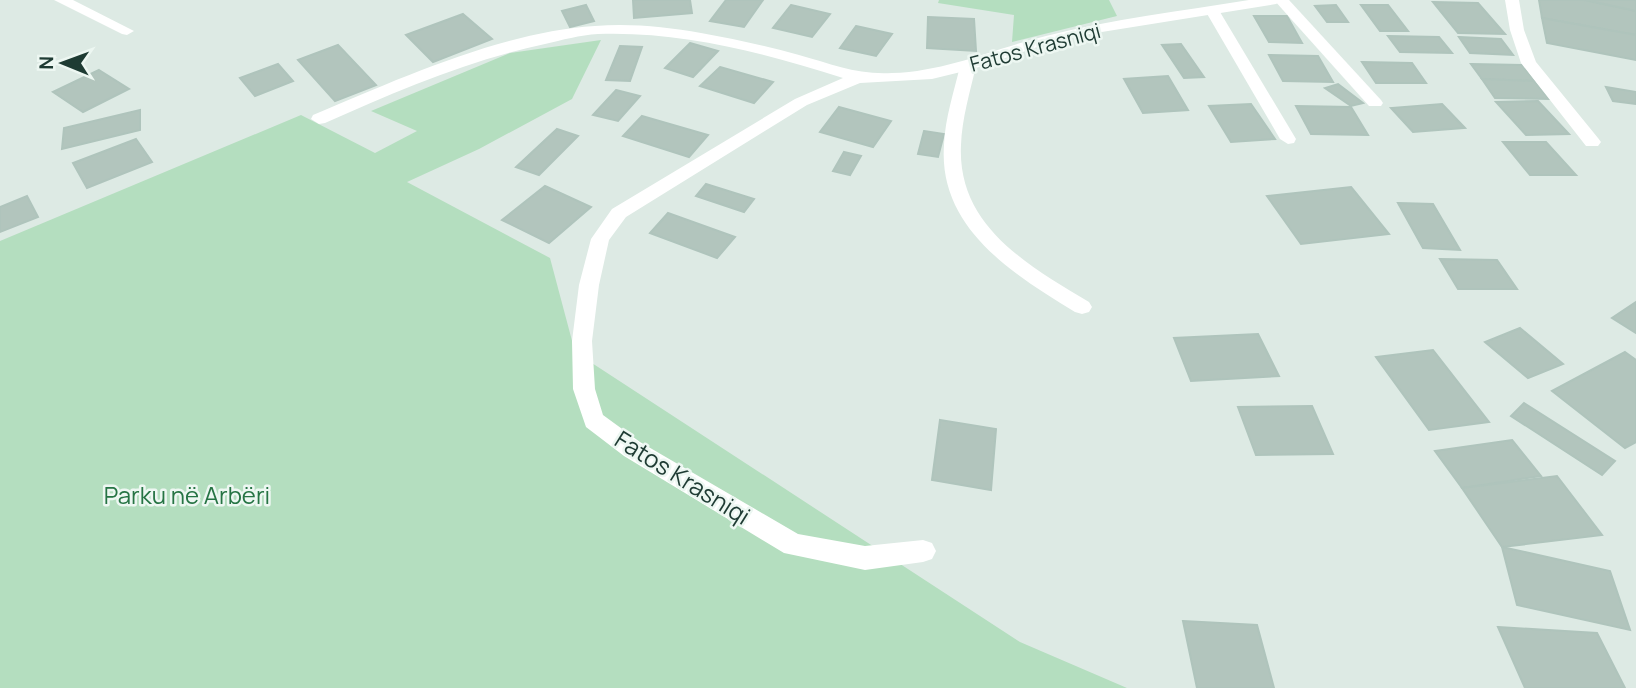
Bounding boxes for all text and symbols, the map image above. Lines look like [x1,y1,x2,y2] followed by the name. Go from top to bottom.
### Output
[966,16,1104,78] street label: Fatos Krasniqi
[28,28,98,98] north arrow
[33,56,59,70] text: N
[609,422,757,532] street label: Fatos Krasniqi
[104,478,270,511] park label: Parku në Arbëri

